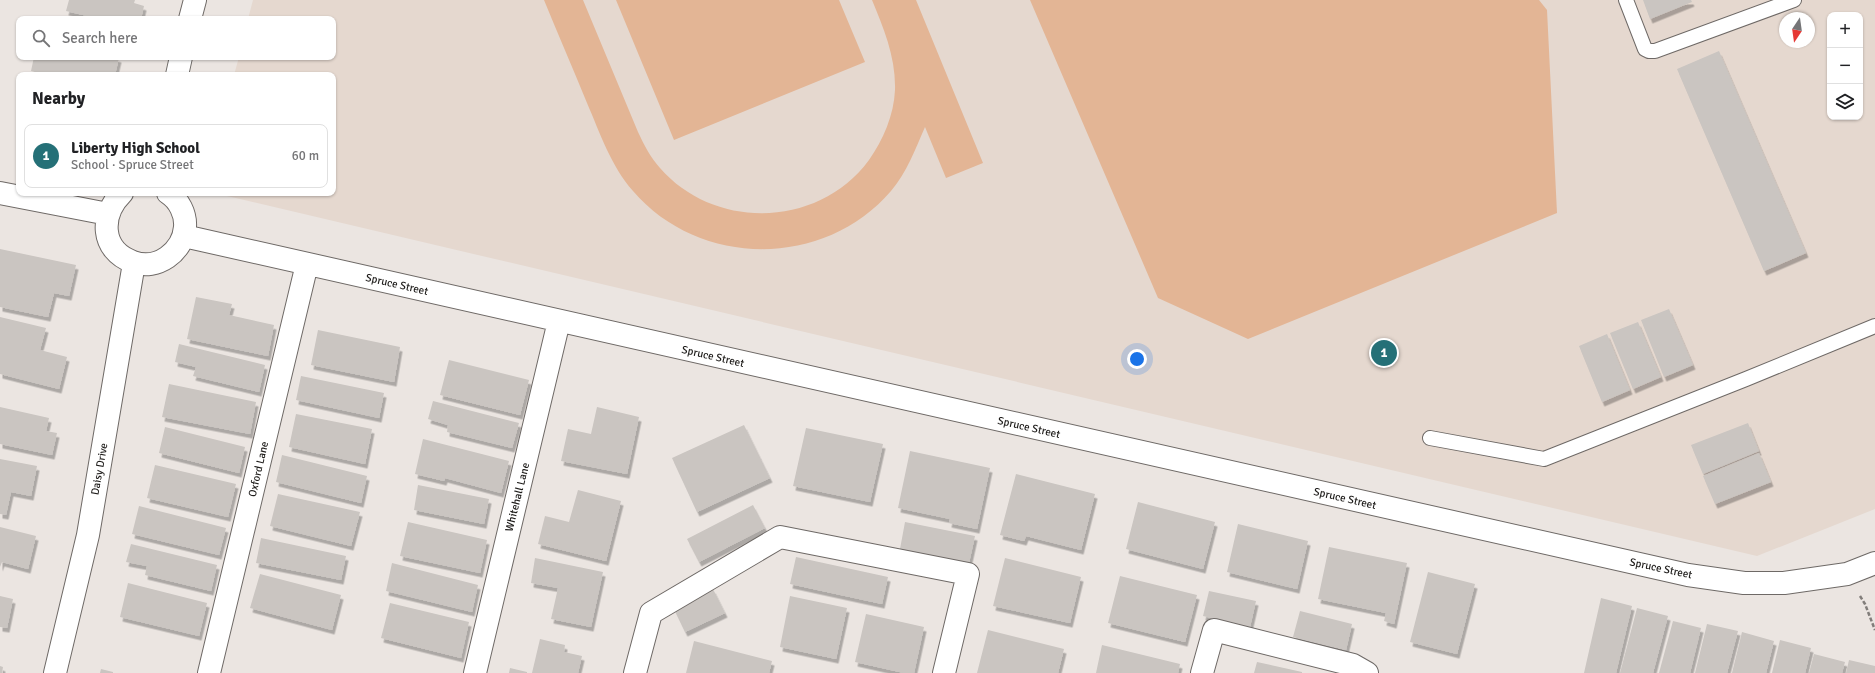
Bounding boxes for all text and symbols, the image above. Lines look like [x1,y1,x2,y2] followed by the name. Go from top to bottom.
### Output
[1779,12,1815,48] north arrow
[1827,12,1863,120] map controls
[1827,12,1863,48] button: +
[16,16,336,60] search box
[30,27,52,49] icon: search
[62,29,138,47] text: Search here
[1827,48,1863,84] button: −
[1827,84,1863,120] button: layers
[32,88,85,109] text: Nearby
[71,139,200,157] text: Liberty High School
[42,148,50,164] text: 1
[292,148,319,164] text: 60 m
[71,157,194,173] text: School · Spruce Street
[364,271,430,298] street label: Spruce Street
[1371,338,1397,368] pin: 1
[680,343,746,370] street label: Spruce Street
[1127,349,1147,369] your location
[996,414,1062,441] street label: Spruce Street
[246,440,271,498] street label: Oxford Lane
[89,442,110,496] street label: Daisy Drive
[503,461,532,533] street label: Whitehall Lane
[1312,485,1378,512] street label: Spruce Street
[1628,556,1694,581] street label: Spruce Street

